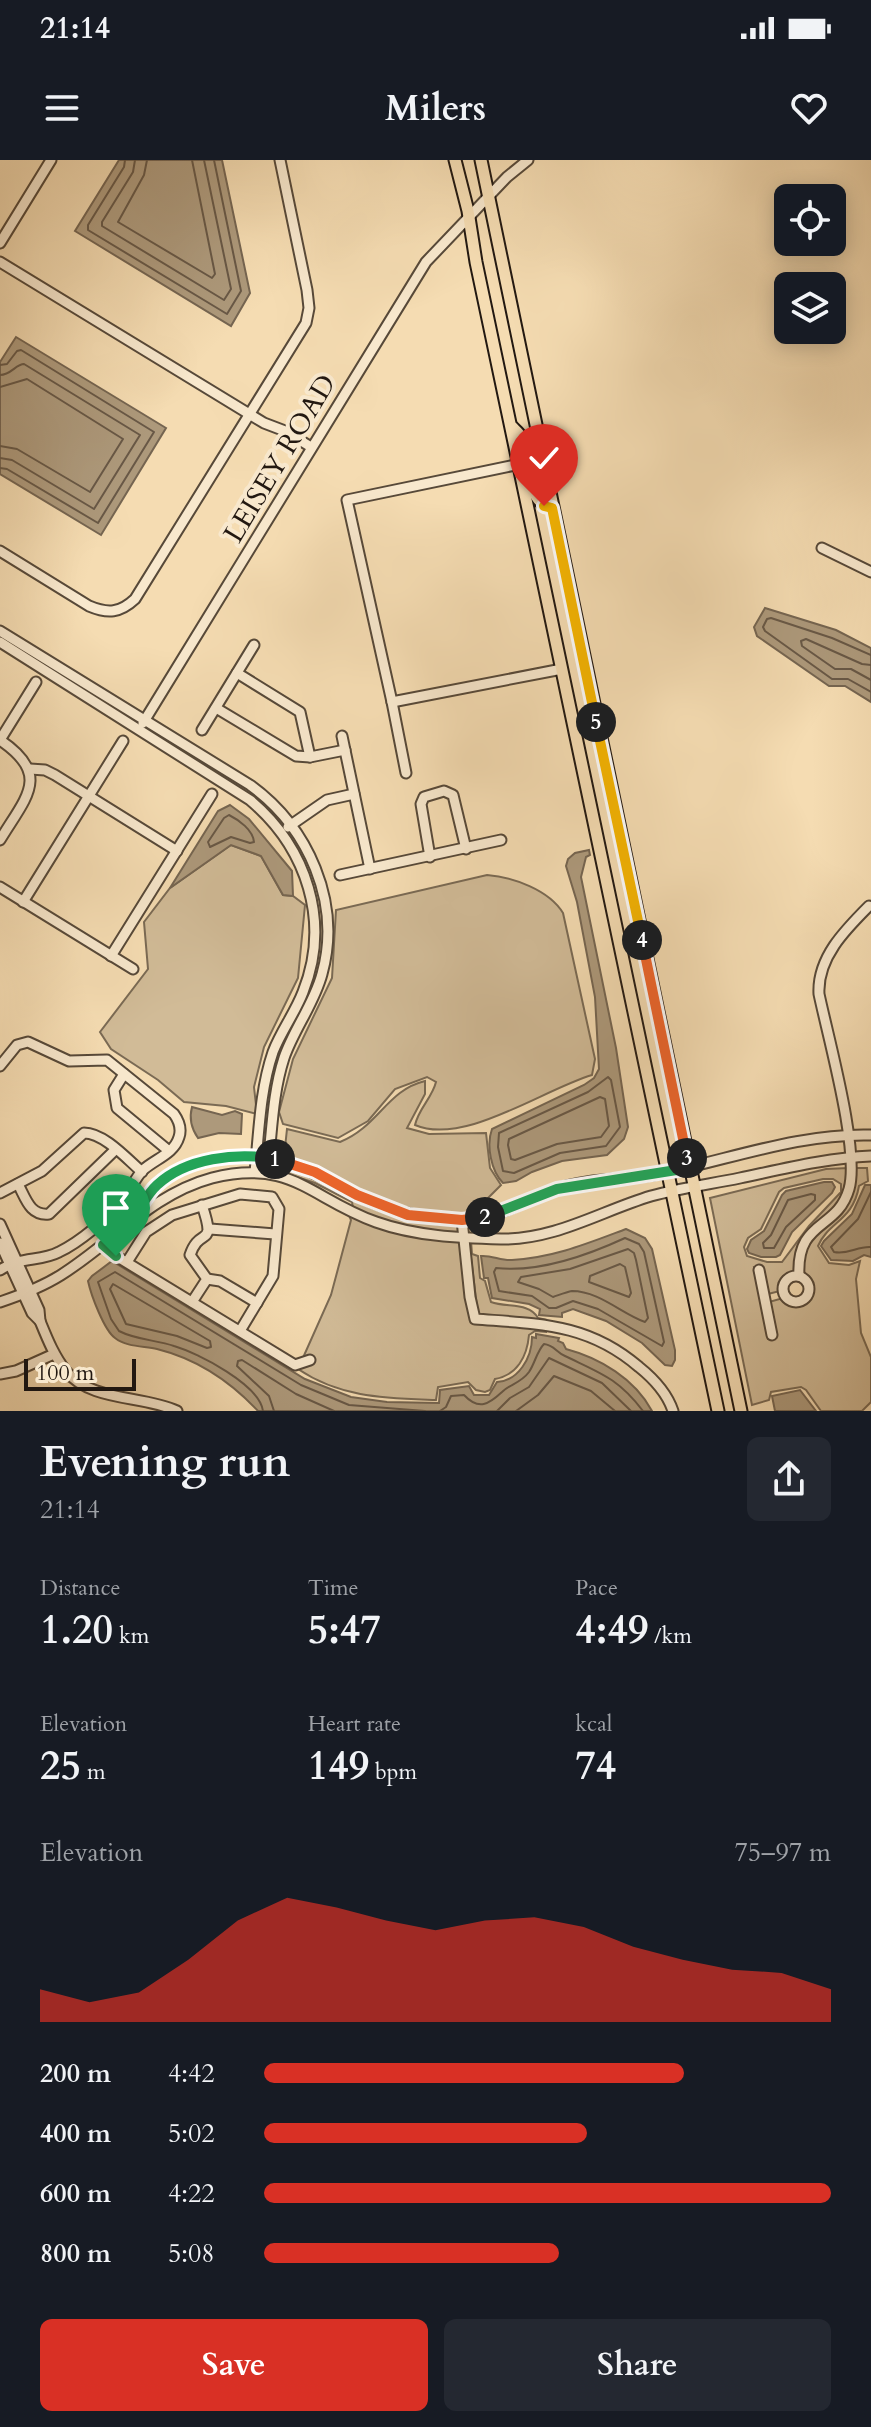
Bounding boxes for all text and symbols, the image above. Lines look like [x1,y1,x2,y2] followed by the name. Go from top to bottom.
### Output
[40,8,110,49] text: 21:14
[385,84,486,133] text: Milers
[40,86,84,130] icon: menu
[787,86,831,130] icon: heart
[774,184,846,344] map controls
[774,184,846,256] button: locate
[774,272,846,344] button: layers
[215,367,345,550] street label: LEISEY ROAD
[510,424,578,506] pin
[522,436,566,480] icon: check
[576,702,616,742] pin: 5
[590,707,602,737] text: 5
[622,920,662,960] pin: 4
[636,925,648,955] text: 4
[667,1138,707,1178] pin: 3
[255,1139,295,1179] pin: 1
[681,1143,693,1173] text: 3
[269,1144,281,1174] text: 1
[82,1174,150,1256] pin
[94,1186,138,1230] icon: arrive
[465,1197,505,1237] pin: 2
[479,1202,491,1232] text: 2
[24,1355,136,1391] scale bar
[36,1358,94,1388] text: 100 m
[40,1432,290,1492] text: Evening run
[747,1437,831,1521] button: share
[40,1492,100,1527] text: 21:14
[40,1573,120,1603] text: Distance
[308,1573,359,1603] text: Time
[575,1573,618,1603] text: Pace
[40,1603,113,1658] text: 1.20
[308,1603,381,1658] text: 5:47
[575,1603,648,1658] text: 4:49
[113,1621,149,1651] text: km
[648,1621,692,1651] text: /km
[40,1709,127,1739] text: Elevation
[308,1709,401,1739] text: Heart rate
[575,1709,612,1739] text: kcal
[40,1739,81,1794] text: 25
[308,1739,369,1794] text: 149
[575,1739,616,1794] text: 74
[81,1757,106,1787] text: m
[369,1757,417,1787] text: bpm
[40,1835,143,1870] text: Elevation
[734,1835,831,1870] text: 75–97 m
[40,2056,111,2091] text: 200 m
[168,2056,215,2091] text: 4:42
[40,2116,111,2151] text: 400 m
[168,2116,215,2151] text: 5:02
[40,2176,111,2211] text: 600 m
[168,2176,215,2211] text: 4:22
[40,2236,111,2271] text: 800 m
[168,2236,215,2271] text: 5:08
[40,2319,428,2411] button: Save
[444,2319,831,2411] button: Share

